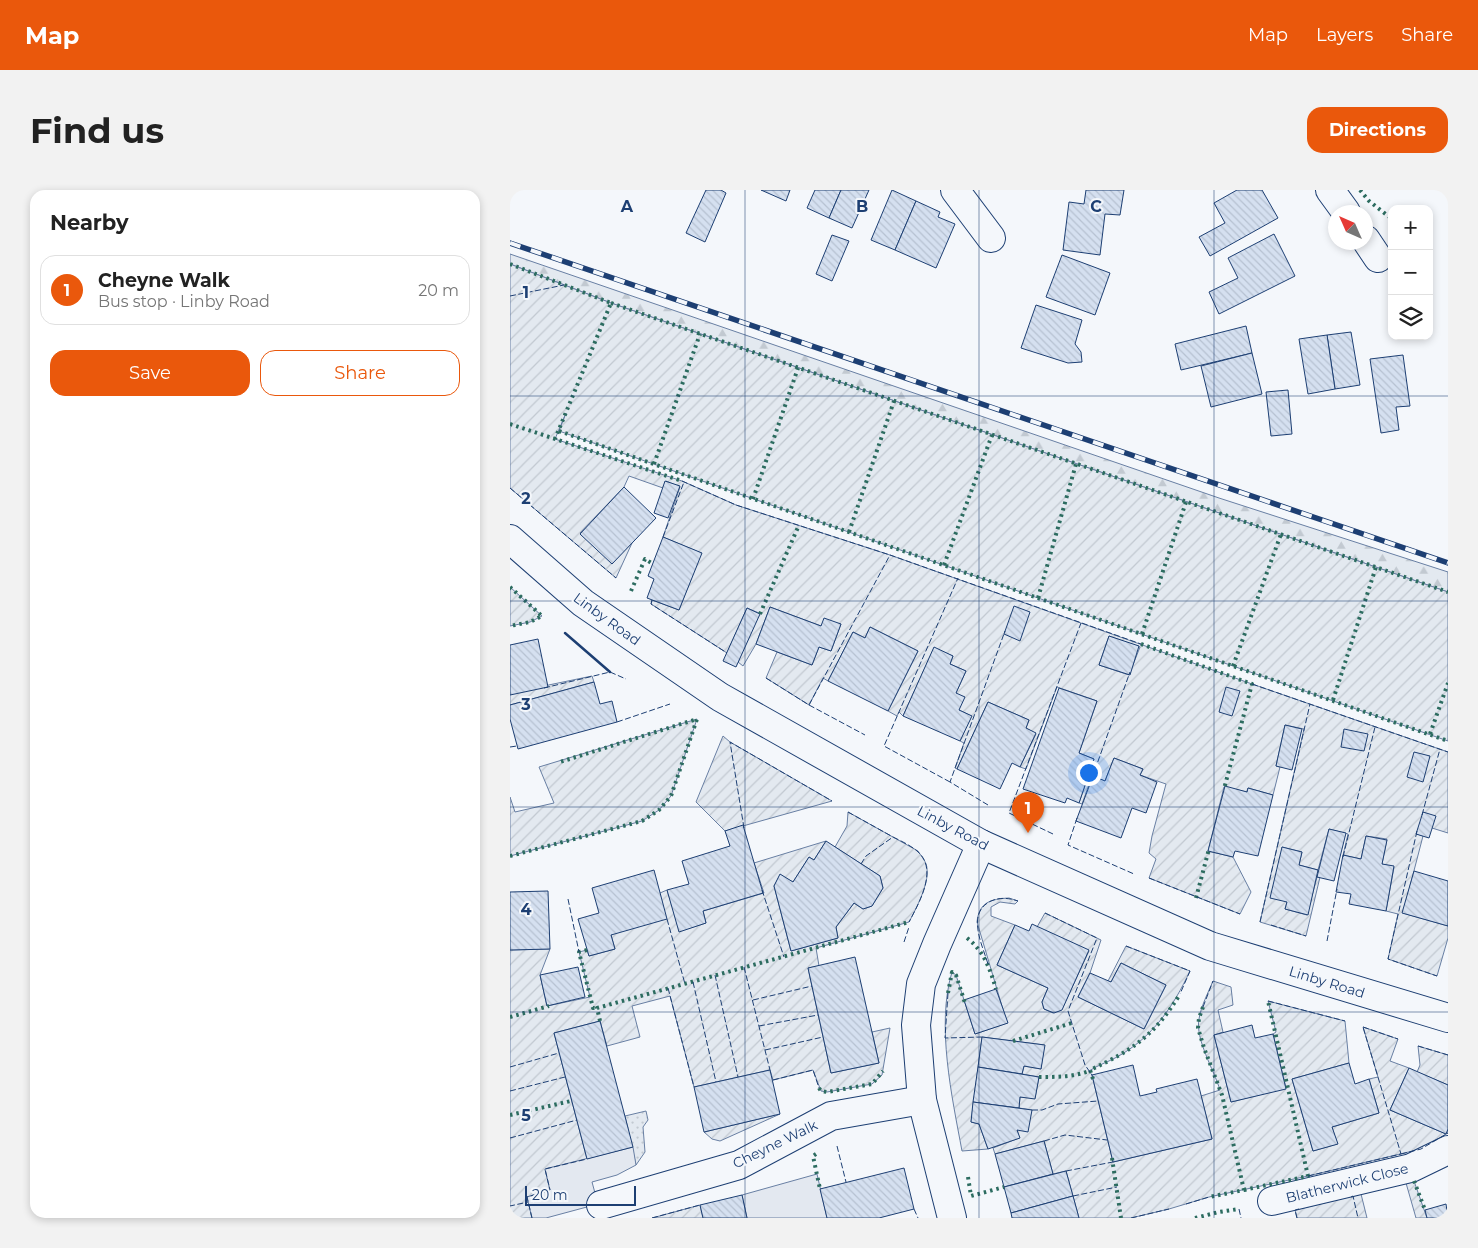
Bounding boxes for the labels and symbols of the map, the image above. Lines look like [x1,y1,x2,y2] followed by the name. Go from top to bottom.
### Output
[620,197,634,216] text: A
[856,197,868,216] text: B
[1090,197,1102,216] text: C
[1328,205,1373,250] north arrow
[523,283,529,302] text: 1
[521,489,531,508] text: 2
[570,589,644,649] street label: Linby Road
[520,695,531,714] text: 3
[1076,760,1102,786] your location
[1012,792,1044,833] pin: 1
[914,802,992,854] street label: Linby Road
[520,900,532,919] text: 4
[1287,962,1367,1002] street label: Linby Road
[521,1106,531,1125] text: 5
[730,1115,821,1172] street label: Cheyne Walk
[1284,1159,1410,1207] street label: Blatherwick Close
[525,1183,636,1206] scale bar

